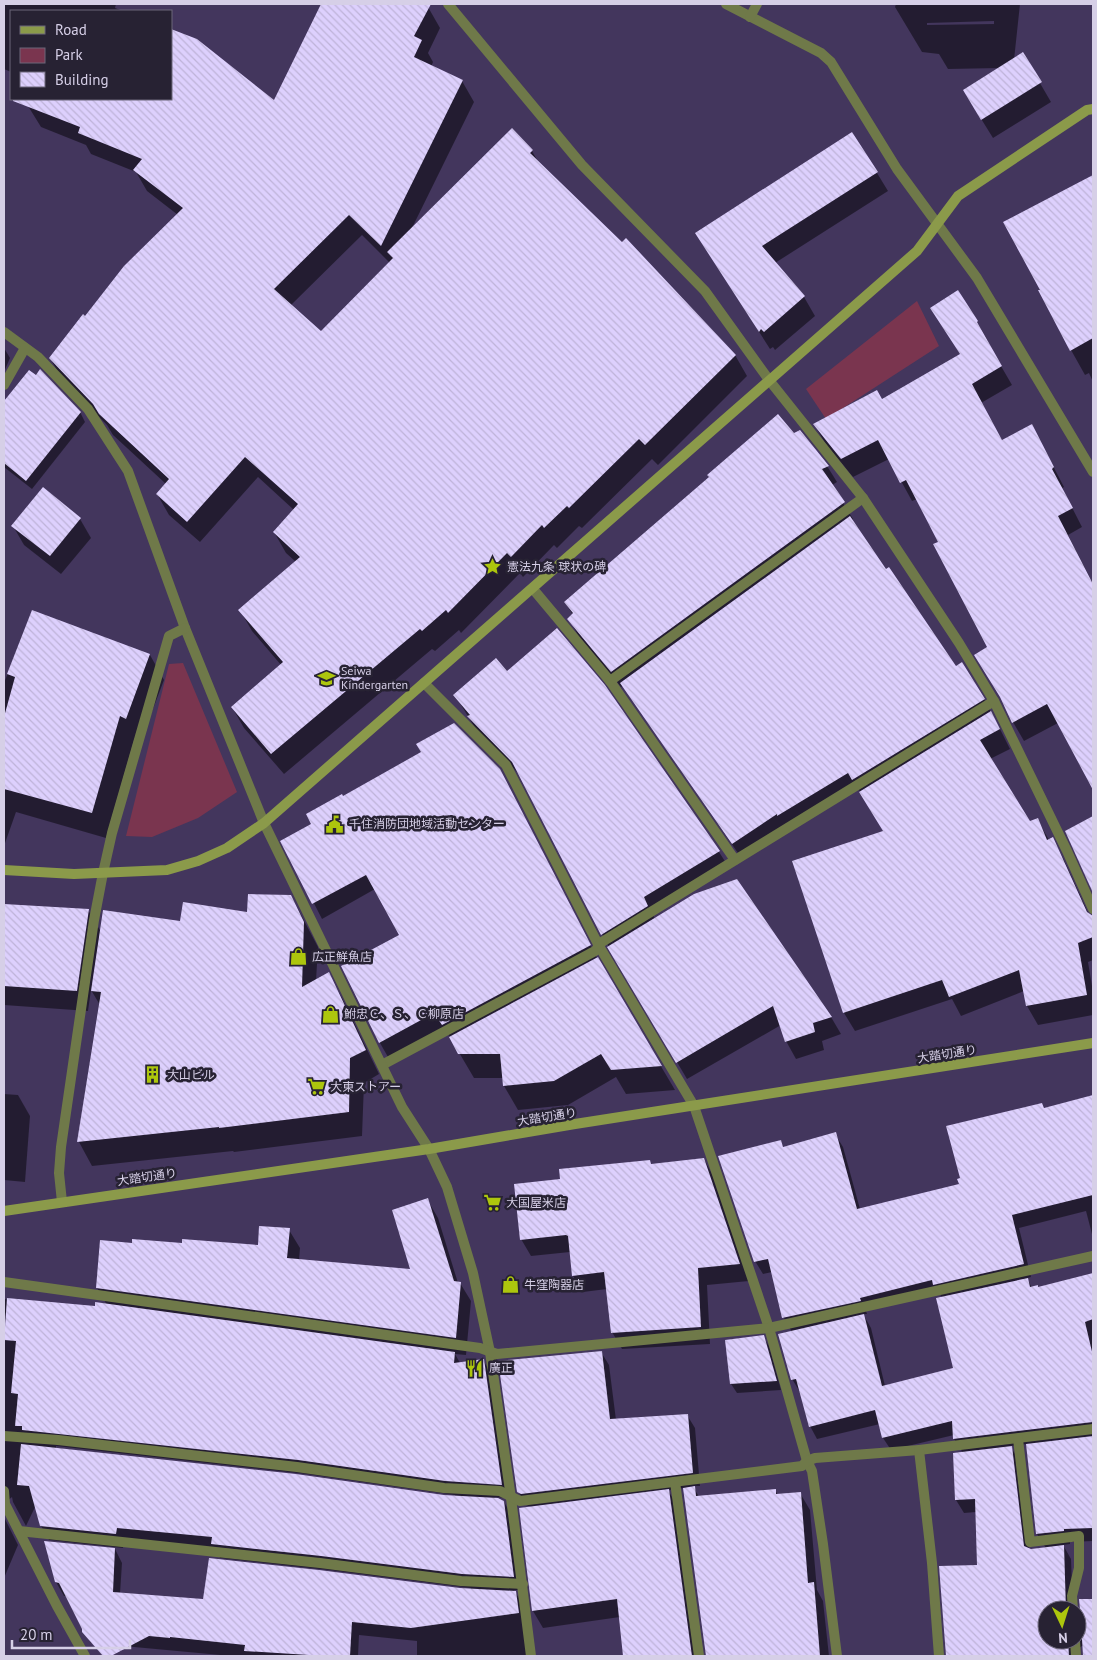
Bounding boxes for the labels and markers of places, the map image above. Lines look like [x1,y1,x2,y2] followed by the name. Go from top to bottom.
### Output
[483,557,503,577] place icon: 憲法九条 球状の碑
[507,559,606,574] place label: 憲法九条 球状の碑
[341,663,408,692] place label: Seiwa Kindergarten
[317,668,337,688] school or university icon: Seiwa Kindergarten
[325,814,345,834] public building icon: 千住消防団地域活動センター
[349,816,505,831] place label: 千住消防団地域活動センター
[288,947,308,967] shop icon: 広正鮮魚店
[312,949,372,964] place label: 広正鮮魚店
[320,1004,340,1024] shop icon: 鮒忠Ｃ、Ｓ、Ｃ柳原店
[344,1006,464,1021] place label: 鮒忠Ｃ、Ｓ、Ｃ柳原店
[143,1065,163,1085] building icon: 大山ビル
[167,1067,215,1082] place label: 大山ビル
[306,1077,326,1097] supermarket icon: 大東ストアー
[330,1079,401,1094] place label: 大東ストアー
[482,1193,502,1213] supermarket icon: 大国屋米店
[506,1195,566,1210] place label: 大国屋米店
[500,1275,520,1295] shop icon: 牛窪陶器店
[524,1277,584,1292] place label: 牛窪陶器店
[465,1358,485,1378] restaurant icon: 廣正
[489,1360,513,1375] place label: 廣正

